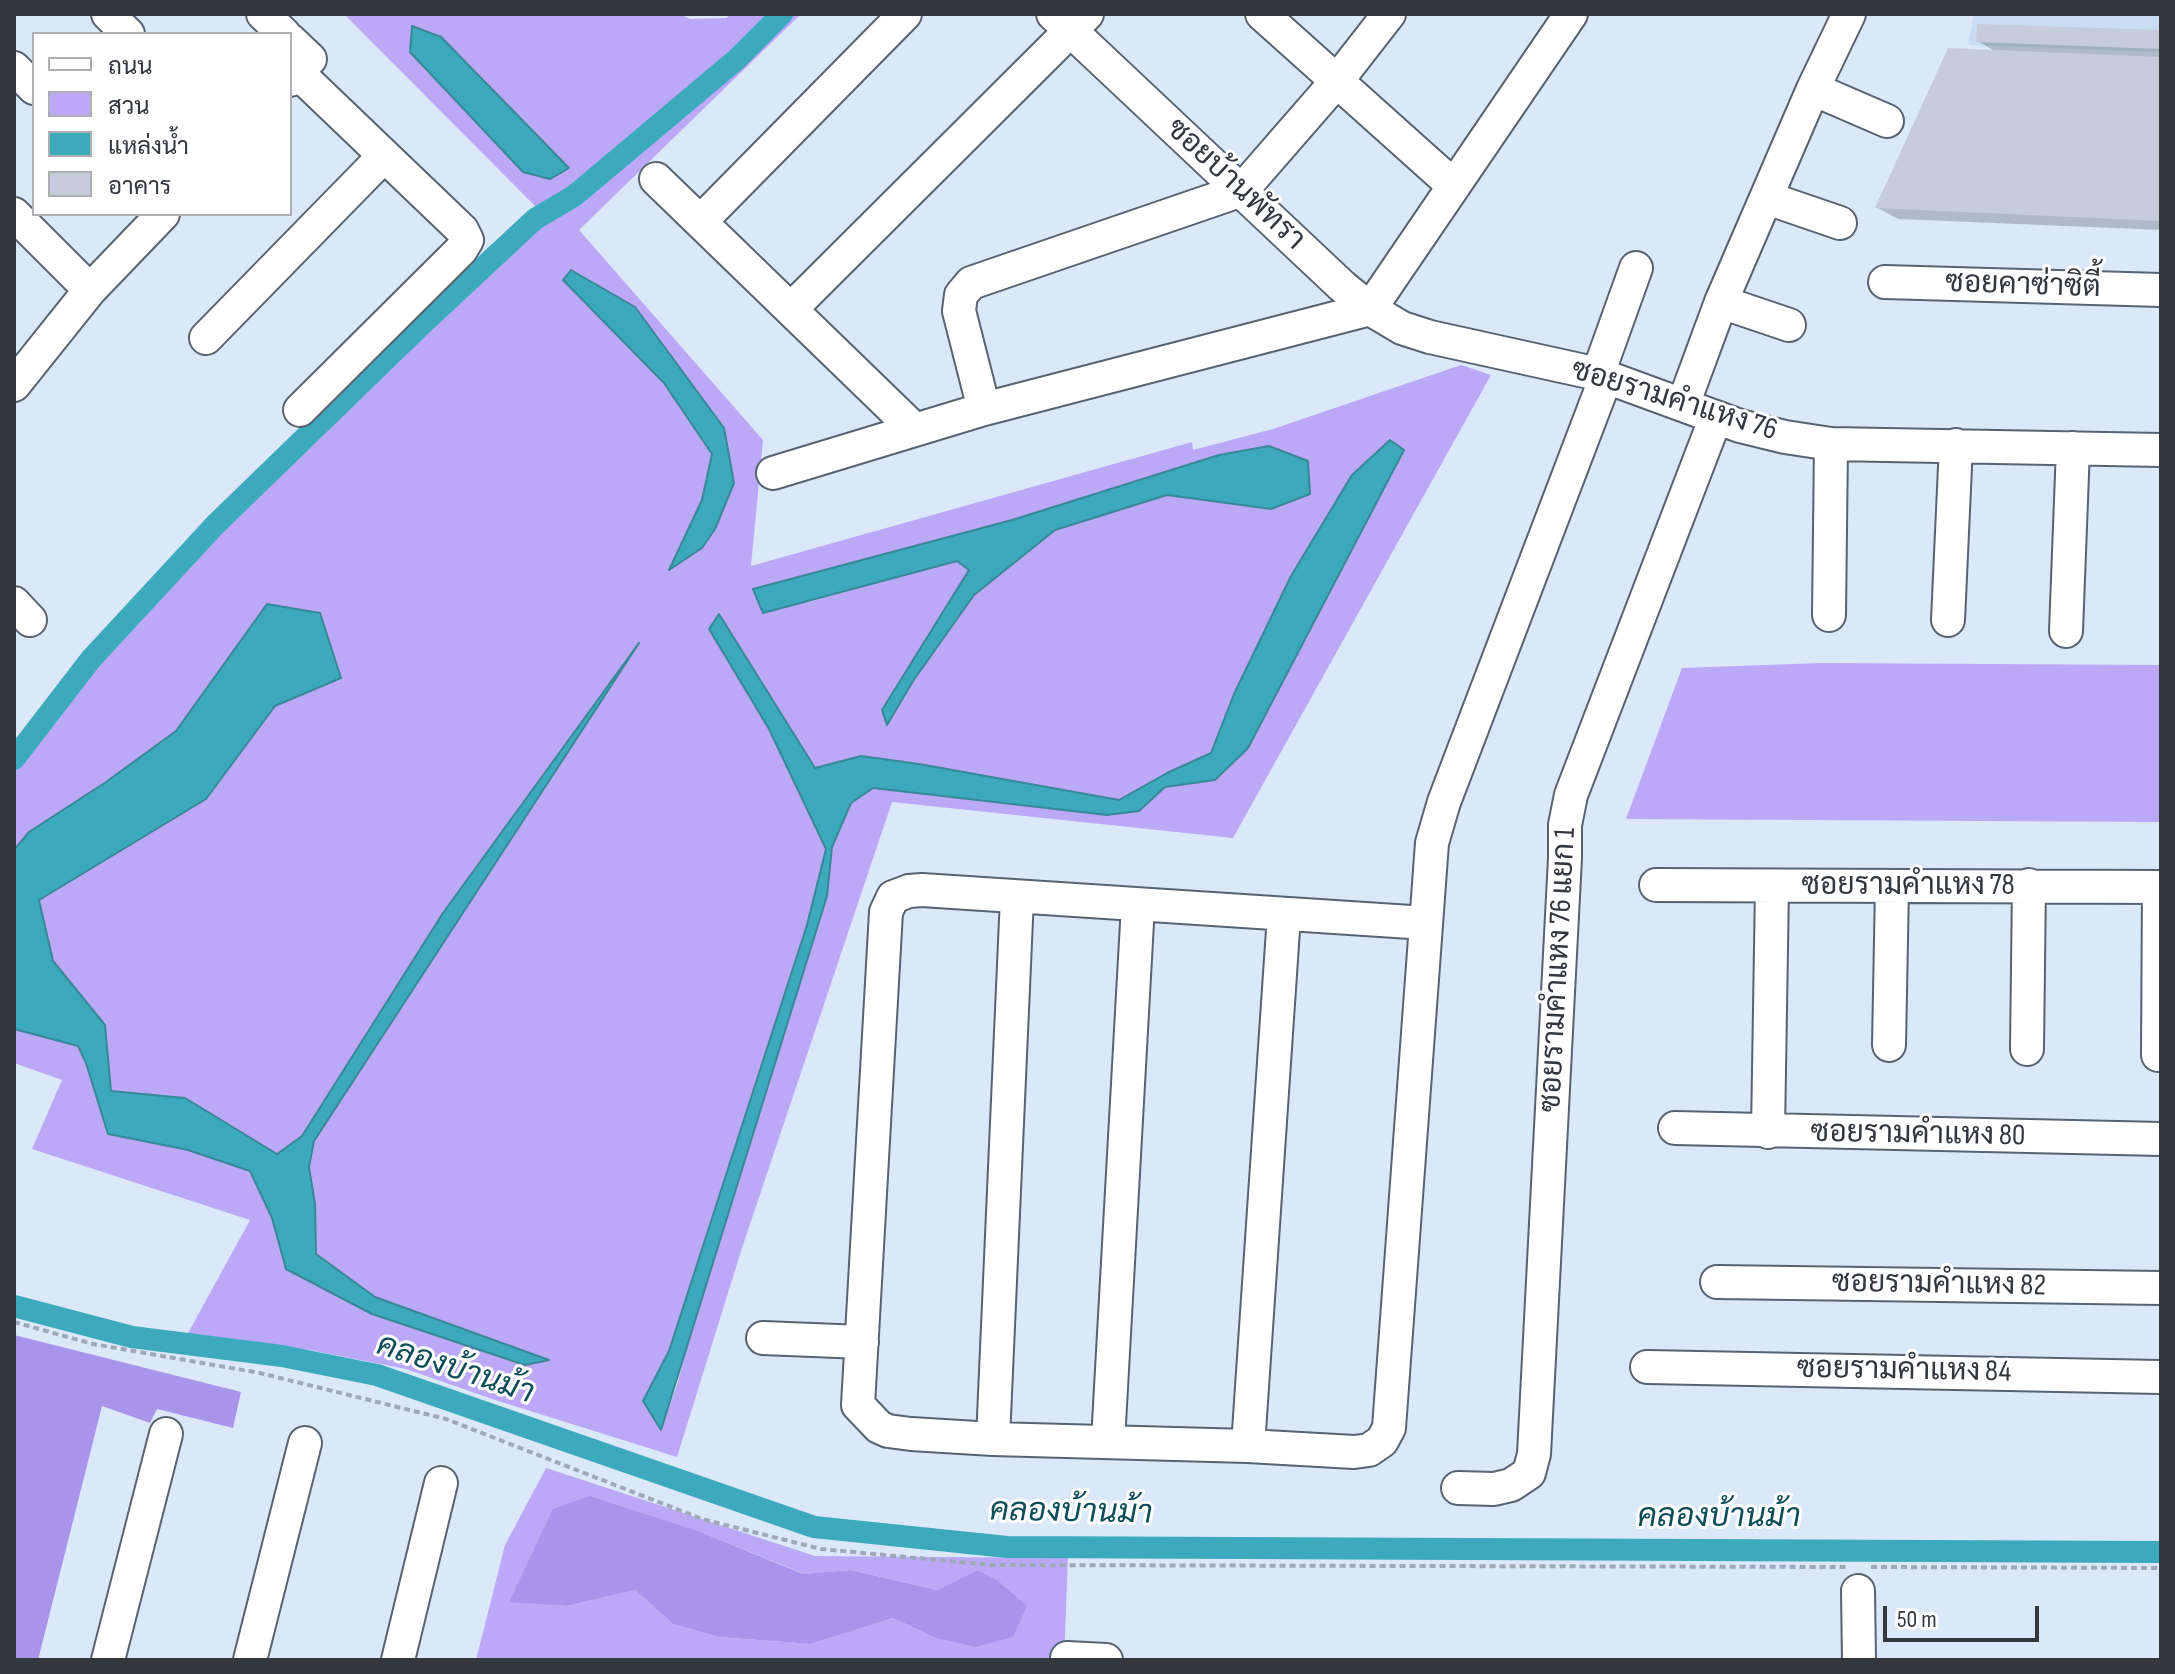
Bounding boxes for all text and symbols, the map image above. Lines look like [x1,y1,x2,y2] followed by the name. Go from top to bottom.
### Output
[32,32,292,216] legend
[108,52,153,81] text: ถนน
[108,92,150,121] text: สวน
[1158,112,1312,258] street label: ซอยบ้านพัทรา
[108,132,189,161] text: แหล่งน้ำ
[108,172,171,201] text: อาคาร
[1945,265,2101,307] street label: ซอยคาซ่าซิตี้
[1567,353,1781,449] street label: ซอยรามคำแหง 76
[1534,827,1584,1113] street label: ซอยรามคำแหง 76 แยก 1
[1801,868,2015,904] street label: ซอยรามคำแหง 78
[1810,1115,2026,1155] street label: ซอยรามคำแหง 80
[1832,1265,2046,1305] street label: ซอยรามคำแหง 82
[372,1327,538,1413] water label: คลองบ้านม้า
[1796,1351,2012,1391] street label: ซอยรามคำแหง 84
[989,1492,1153,1534] water label: คลองบ้านม้า
[1638,1499,1800,1537] water label: คลองบ้านม้า
[1887,1590,2043,1640] scale bar
[1897,1605,1937,1634] text: 50 m

